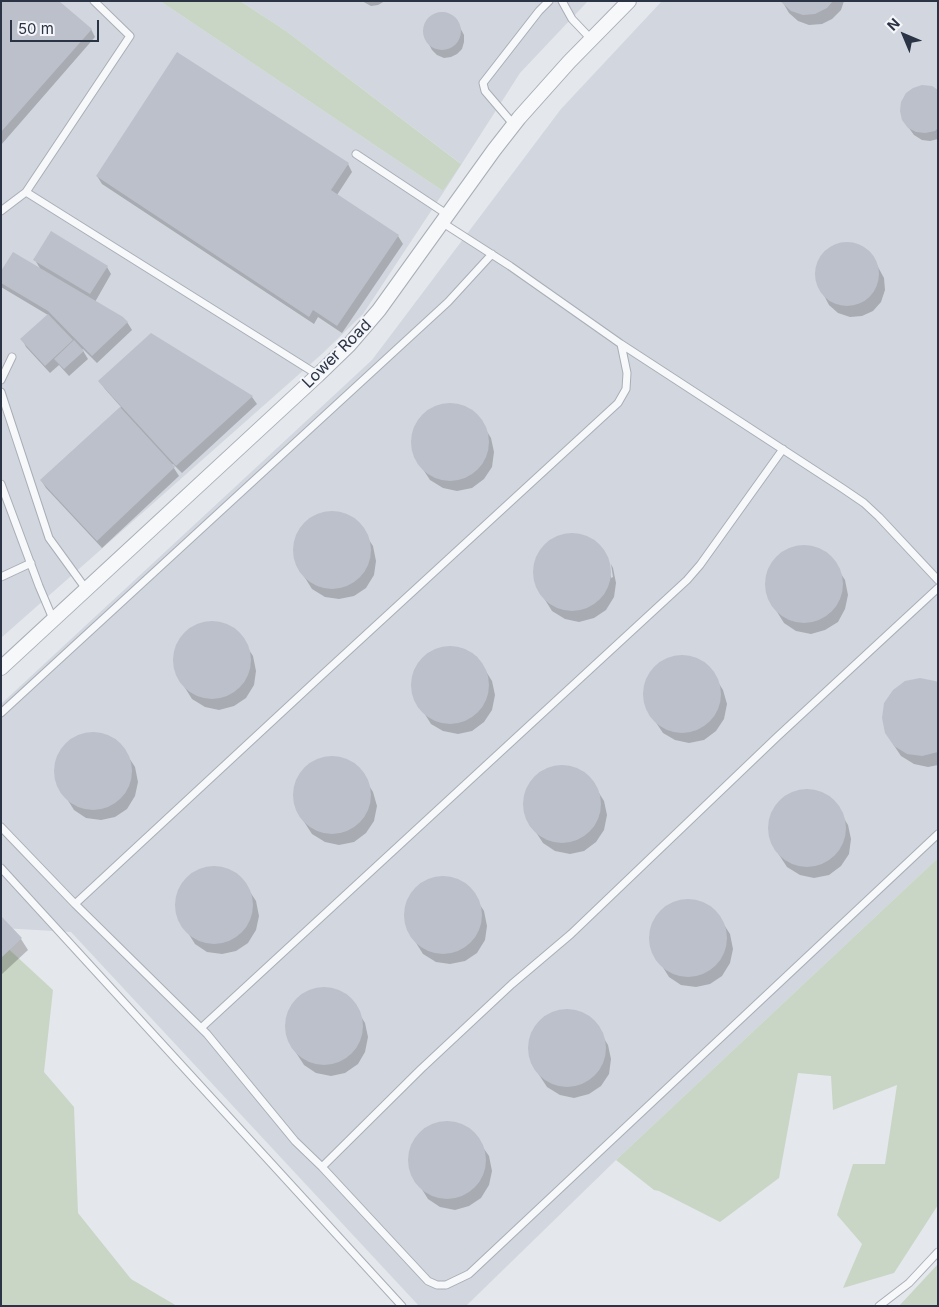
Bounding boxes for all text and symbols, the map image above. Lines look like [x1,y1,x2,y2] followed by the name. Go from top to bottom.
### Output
[12,10,101,42] scale bar
[879,10,929,60] north arrow
[883,14,903,34] text: N
[18,19,54,38] text: 50 m
[299,316,375,392] street label: Lower Road

